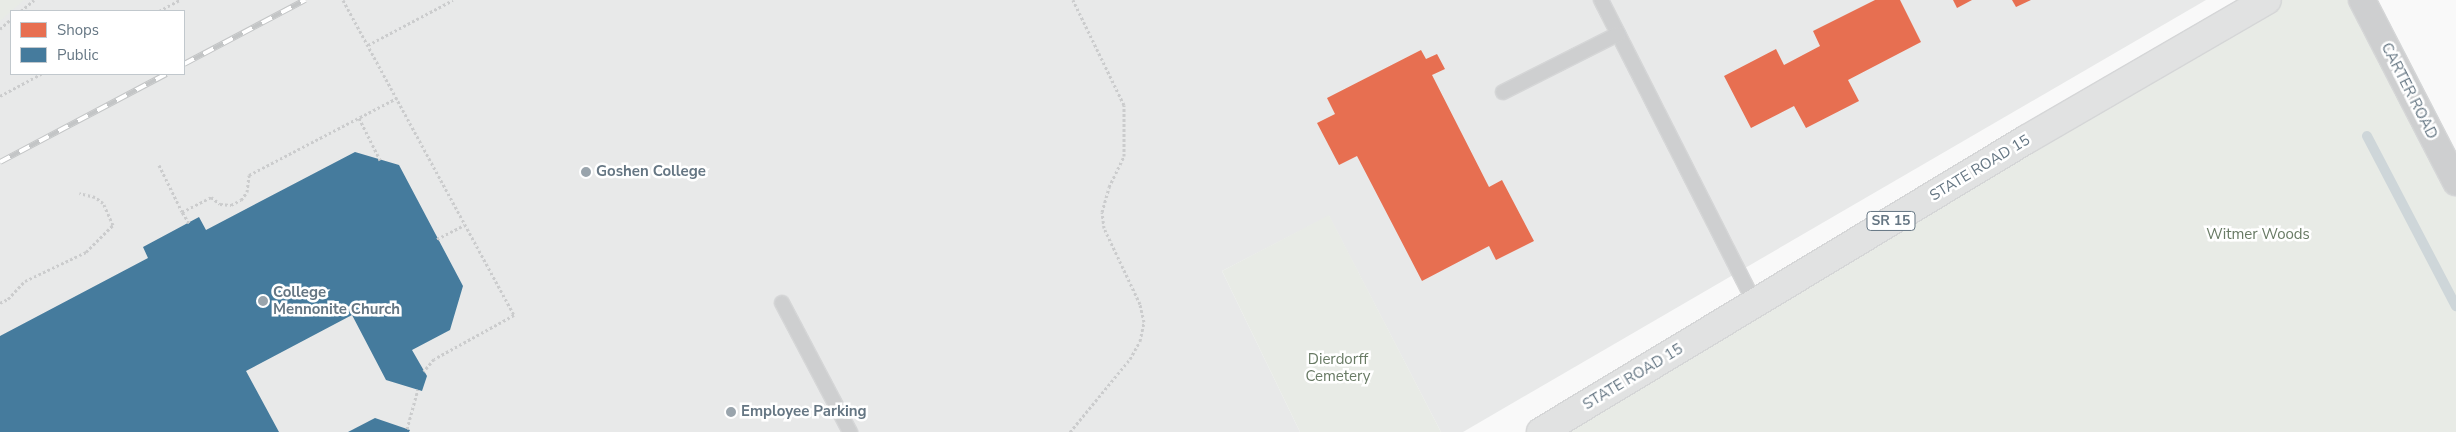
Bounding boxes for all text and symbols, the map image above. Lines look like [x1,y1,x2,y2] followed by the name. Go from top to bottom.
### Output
[10,10,185,75] legend
[57,20,99,40] text: Shops
[2377,40,2441,142] street label: CARTER ROAD
[57,45,98,65] text: Public
[1927,131,2033,205] street label: STATE ROAD 15
[596,163,706,181] place label: Goshen College
[580,166,592,178] marker: Goshen College
[1866,210,1916,232] road number: SR 15
[2206,226,2310,244] park label: Witmer Woods
[273,283,400,318] place label: College Mennonite Church
[257,295,269,307] marker: College Mennonite Church
[1580,340,1686,414] street label: STATE ROAD 15
[1305,350,1371,385] park label: Dierdorff Cemetery
[741,403,867,421] place label: Employee Parking
[725,406,737,418] marker: Employee Parking

